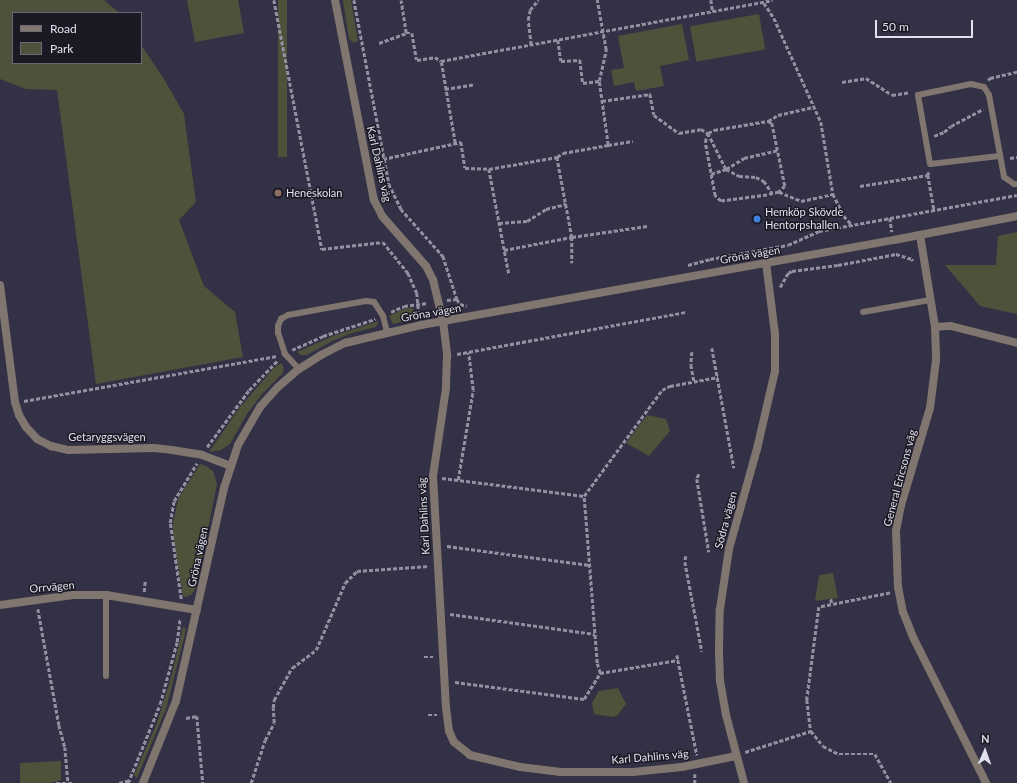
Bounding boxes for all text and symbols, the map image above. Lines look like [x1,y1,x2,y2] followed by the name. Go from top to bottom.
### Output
[12,12,142,64] legend
[877,12,975,38] scale bar
[882,19,909,34] text: 50 m
[50,21,77,36] text: Road
[50,41,73,56] text: Park
[364,125,394,203] street label: Karl Dahlins väg
[286,186,342,200] place label: Heneskolan
[273,188,283,198] marker: Heneskolan
[765,206,843,232] place label: Hemköp Skövde Hentorpshallen
[752,214,762,224] marker: Hemköp Skövde Hentorpshallen
[719,243,781,267] street label: Gröna vägen
[400,301,462,325] street label: Gröna vägen
[881,428,919,528] street label: General Ericsons väg
[68,430,146,444] street label: Getaryggsvägen
[415,477,433,555] street label: Karl Dahlins väg
[712,490,740,550] street label: Södra vägen
[185,526,211,588] street label: Gröna vägen
[29,578,75,596] street label: Orrvägen
[965,731,1005,771] north arrow
[981,732,990,745] text: N
[611,747,689,767] street label: Karl Dahlins väg

